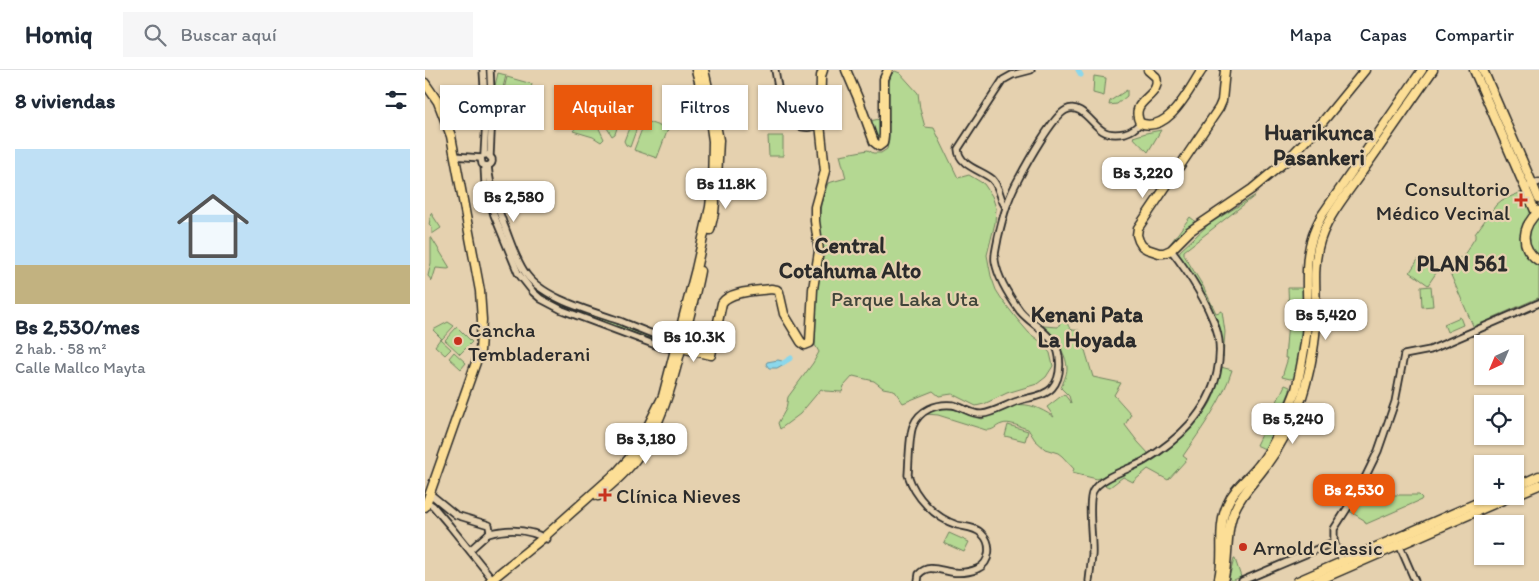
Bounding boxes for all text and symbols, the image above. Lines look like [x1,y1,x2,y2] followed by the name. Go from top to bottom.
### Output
[123,12,473,57] search box
[25,20,93,49] text: Homiq
[141,21,169,49] icon: search
[181,23,277,46] text: Buscar aquí
[1290,24,1332,46] text: Mapa
[1360,24,1407,46] text: Capas
[1435,24,1514,46] text: Compartir
[440,85,544,130] chip: Comprar
[554,85,652,130] chip: Alquilar
[662,85,748,130] chip: Filtros
[758,85,842,130] chip: Nuevo
[382,86,410,114] icon: filters
[15,88,115,113] text: 8 viviendas
[1264,119,1374,171] district label: Huarikunca Pasankeri
[1091,156,1195,199] pin: Bs 3,220
[1113,163,1173,182] text: Bs 3,220
[674,168,778,210] pin: Bs 11.8K
[697,174,755,193] text: Bs 11.8K
[1376,176,1510,225] place label: Consultorio Médico Vecinal
[462,180,566,223] pin: Bs 2,580
[168,181,258,271] icon: home
[484,187,544,206] text: Bs 2,580
[1514,193,1528,207] marker: Consultorio Médico Vecinal
[779,232,921,284] district label: Central Cotahuma Alto
[1417,250,1508,277] district label: PLAN 561
[831,286,979,311] park label: Parque Laka Uta
[1274,298,1378,341] pin: Bs 5,420
[1031,301,1143,353] district label: Kenani Pata La Hoyada
[1295,305,1357,324] text: Bs 5,420
[15,314,140,339] text: Bs 2,530/mes
[468,317,590,366] place label: Cancha Tembladerani
[642,320,746,363] pin: Bs 10.3K
[663,327,725,346] text: Bs 10.3K
[452,335,464,347] marker: Cancha Tembladerani
[1474,335,1524,385] north arrow
[1474,335,1524,565] map controls
[15,339,106,358] text: 2 hab. · 58 m²
[15,358,146,377] text: Calle Mallco Mayta
[1474,395,1524,445] button: locate
[1241,402,1345,445] pin: Bs 5,240
[1262,409,1324,428] text: Bs 5,240
[594,422,698,465] pin: Bs 3,180
[616,429,676,448] text: Bs 3,180
[1474,455,1524,505] button: +
[1302,474,1406,516] pin: Bs 2,530
[1324,480,1384,499] text: Bs 2,530
[616,483,741,508] place label: Clínica Nieves
[598,488,612,502] marker: Clínica Nieves
[1474,515,1524,565] button: −
[1253,535,1382,560] place label: Arnold Classic
[1237,541,1249,553] marker: Arnold Classic

